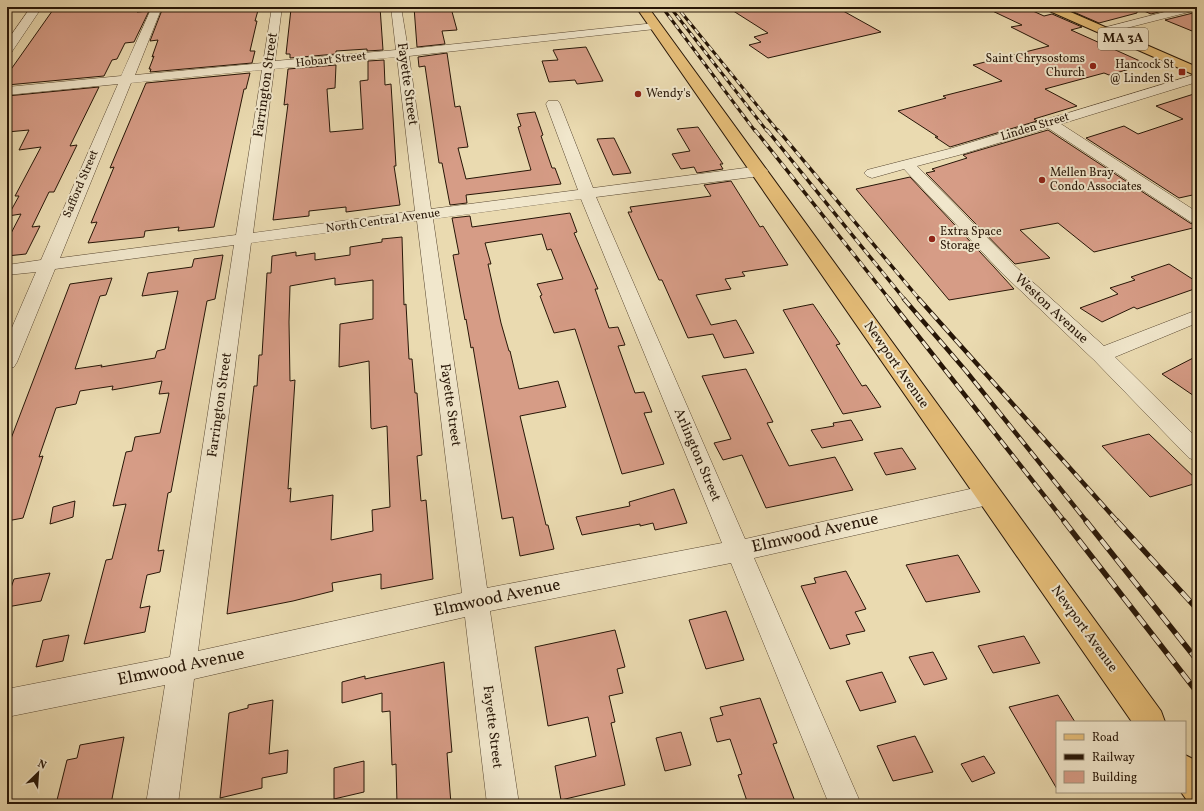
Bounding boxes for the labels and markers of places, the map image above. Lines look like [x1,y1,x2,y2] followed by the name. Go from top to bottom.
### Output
[986,51,1085,81] place label: Saint Chrysostoms Church
[1109,57,1174,87] place label: Hancock St @ Linden St
[1088,61,1098,71] marker: Saint Chrysostoms Church
[1177,67,1187,77] marker: Hancock St @ Linden St
[646,86,691,102] place label: Wendy's
[633,89,643,99] marker: Wendy's
[1050,165,1142,195] place label: Mellen Bray Condo Associates
[1037,175,1047,185] marker: Mellen Bray Condo Associates
[940,224,1002,254] place label: Extra Space Storage
[927,234,937,244] marker: Extra Space Storage

